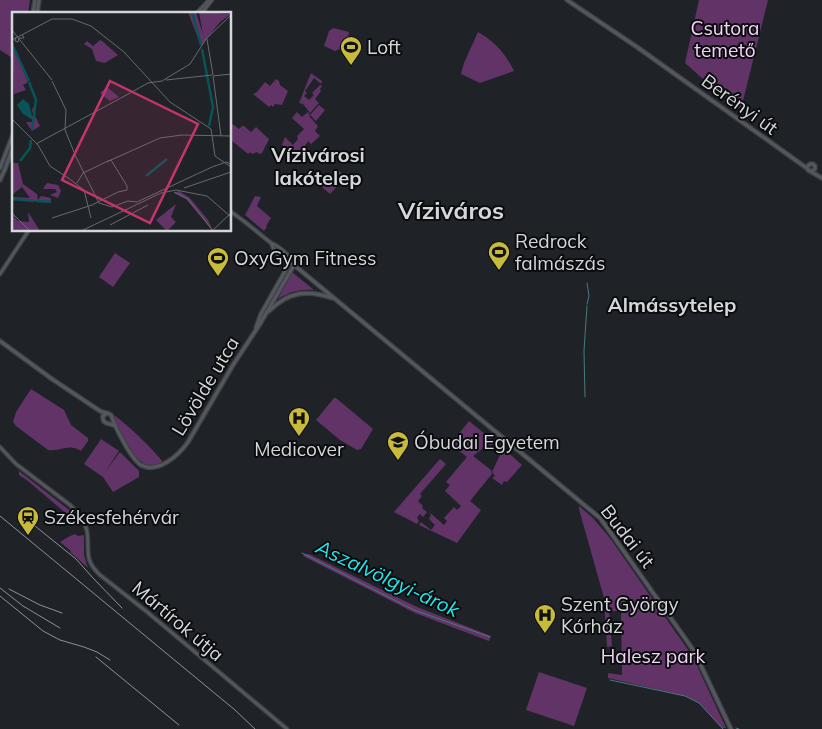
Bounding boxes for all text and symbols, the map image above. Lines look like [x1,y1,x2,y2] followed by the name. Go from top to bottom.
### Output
[12,12,231,231] inset map
[691,16,759,62] park label: Csutora temető
[339,35,363,66] sports icon: Loft
[367,35,401,59] place label: Loft
[697,68,783,140] street label: Berényi út
[270,142,365,190] district label: Vízivárosi lakótelep
[397,195,504,225] district label: Víziváros
[515,229,605,275] place label: Redrock falmászás
[487,240,511,271] sports icon: Redrock falmászás
[206,246,230,277] sports icon: OxyGym Fitness
[234,246,377,270] place label: OxyGym Fitness
[608,292,736,317] district label: Almássytelep
[166,332,244,440] street label: Lövölde utca
[287,406,311,437] hospital icon: Medicover
[386,430,410,461] school or university icon: Óbudai Egyetem
[414,430,560,454] place label: Óbudai Egyetem
[254,437,344,461] place label: Medicover
[596,500,660,573] street label: Budai út
[16,505,40,536] station icon: Székesfehérvár
[44,505,179,529] place label: Székesfehérvár
[312,534,464,622] water label: Aszalvölgyi-árok
[127,576,229,666] street label: Mártírok útja
[561,592,679,638] place label: Szent György Kórház
[533,603,557,634] hospital icon: Szent György Kórház
[601,644,705,668] park label: Halesz park

